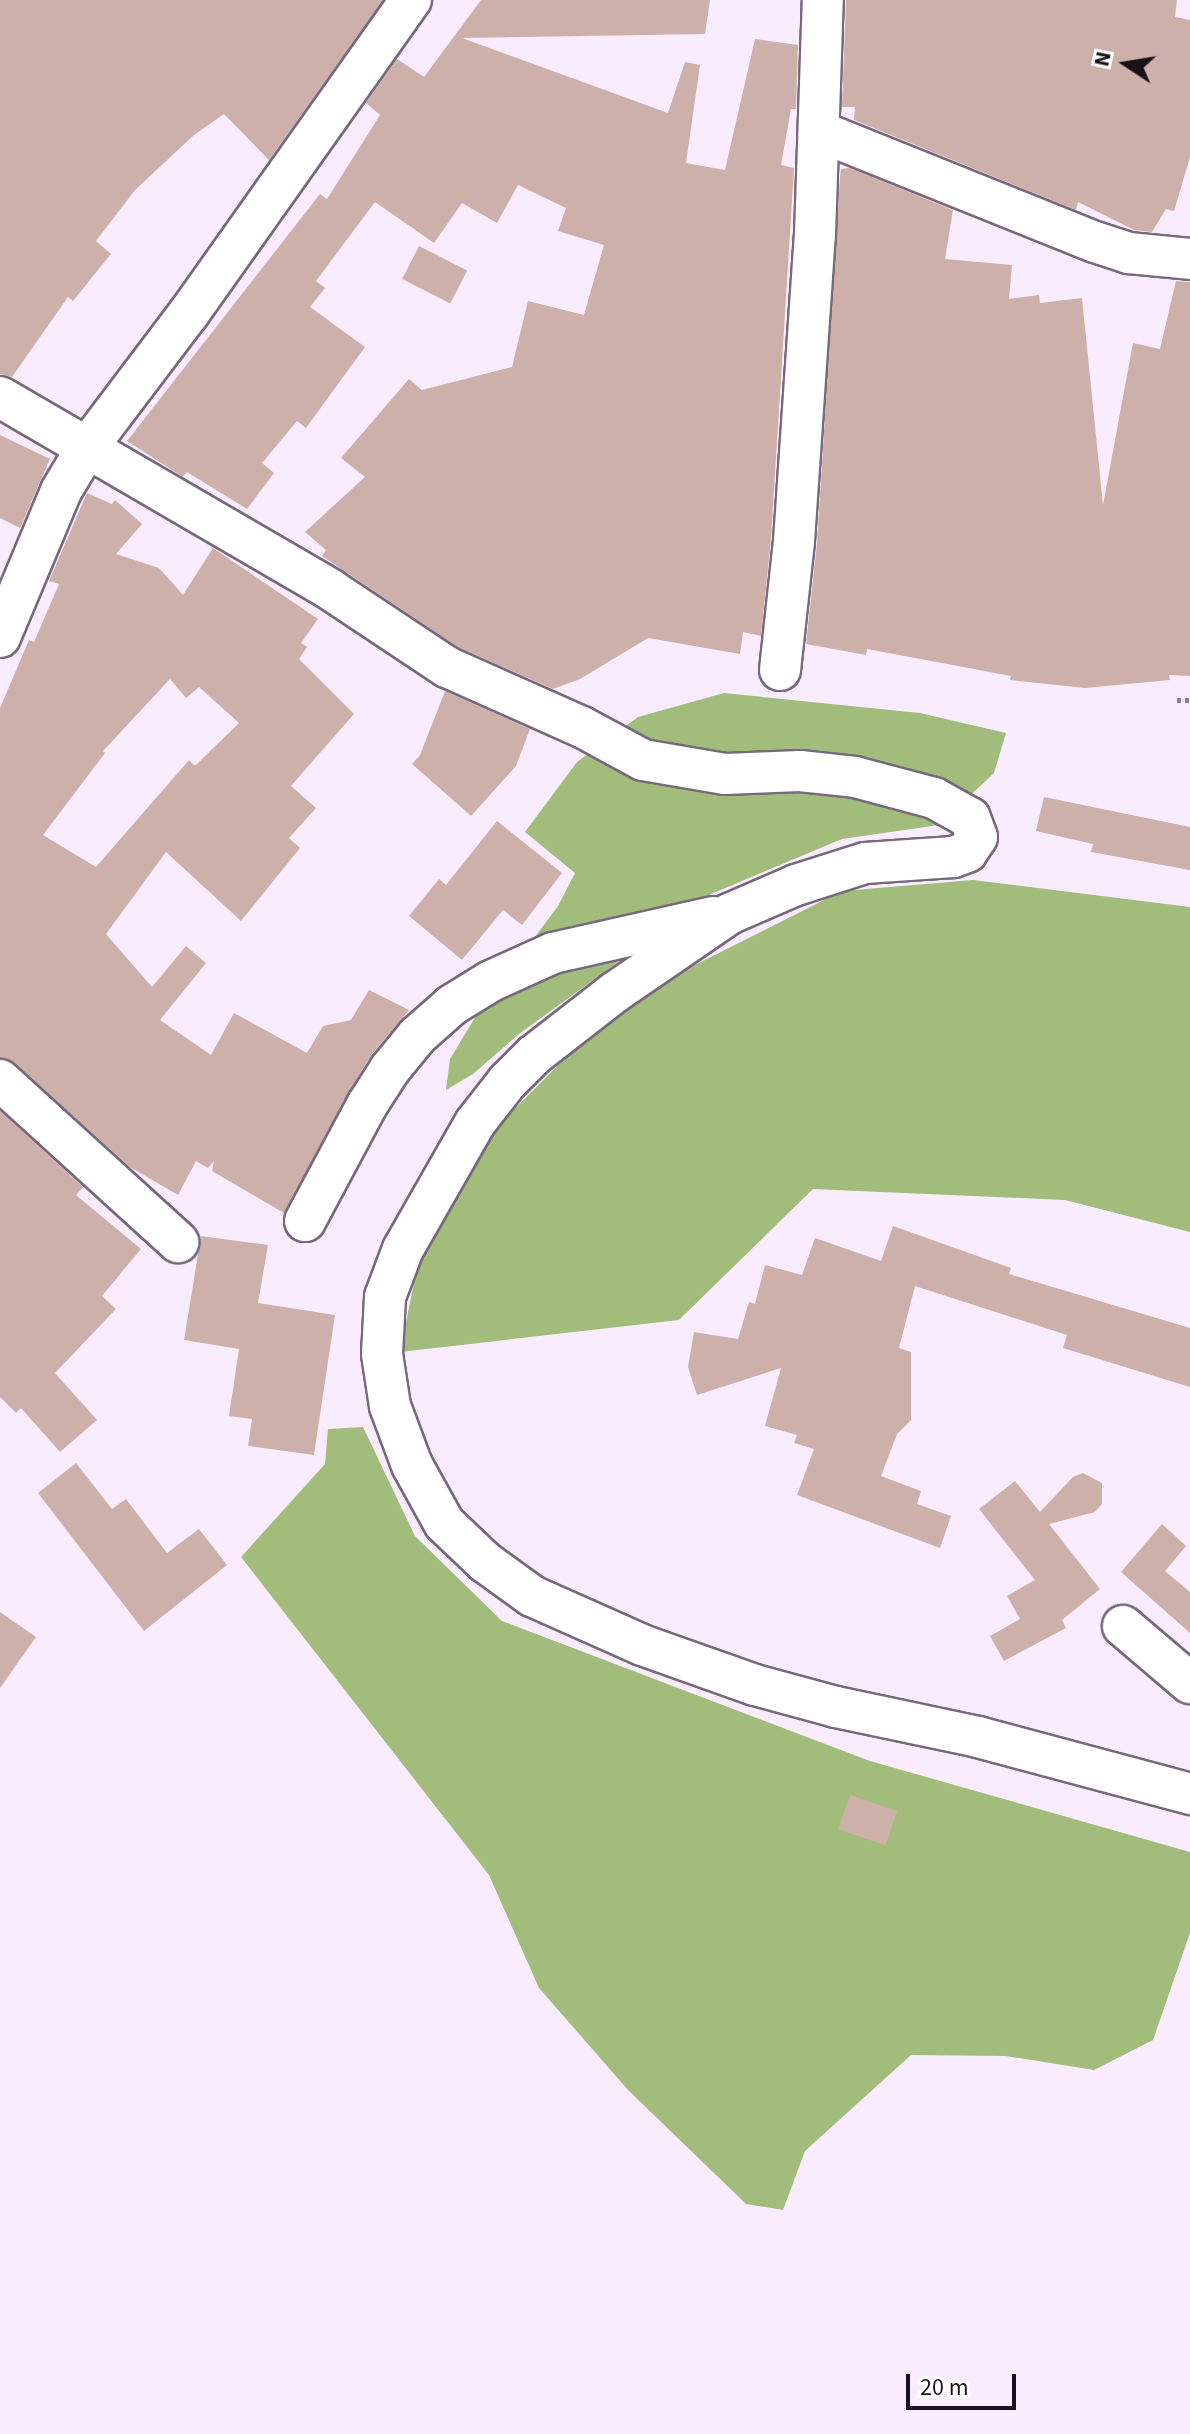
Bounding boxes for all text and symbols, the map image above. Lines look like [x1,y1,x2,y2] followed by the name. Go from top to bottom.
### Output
[1086,24,1166,104] north arrow
[1085,49,1120,70] text: N
[910,2358,1020,2408] scale bar
[920,2370,969,2405] text: 20 m

